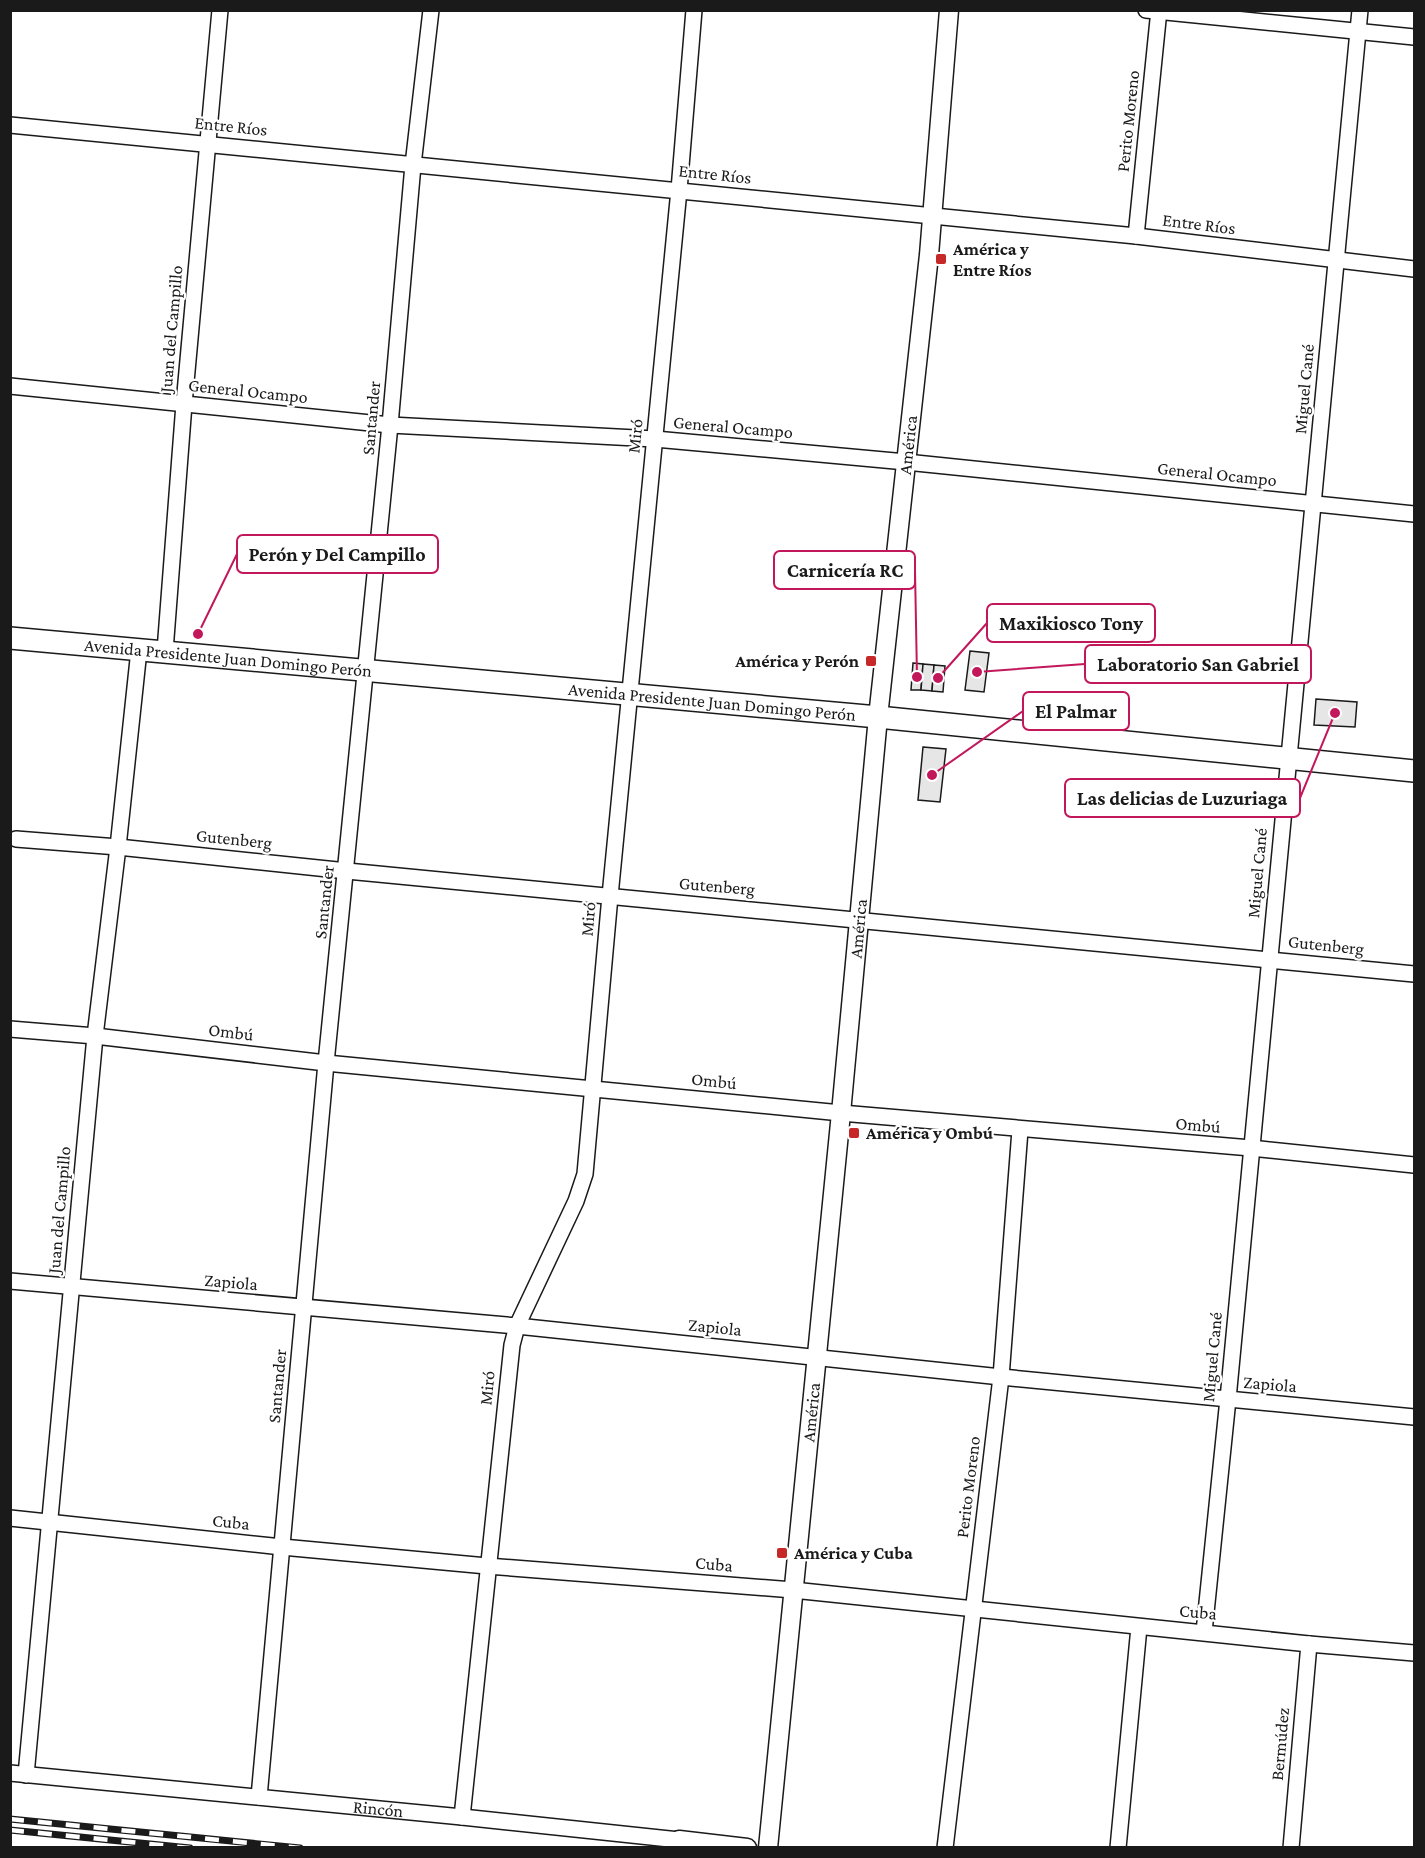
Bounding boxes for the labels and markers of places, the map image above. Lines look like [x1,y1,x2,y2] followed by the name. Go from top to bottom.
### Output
[952,239,1032,280] place label: América y Entre Ríos
[934,252,948,266] marker: América y Entre Ríos
[237,535,438,573] callout: Perón y Del Campillo
[774,551,915,589] callout: Carnicería RC
[987,604,1155,642] callout: Maxikiosco Tony
[1085,645,1311,683] callout: Laboratorio San Gabriel
[734,651,860,671] place label: América y Perón
[864,654,878,668] marker: América y Perón
[1023,692,1129,730] callout: El Palmar
[1065,779,1300,817] callout: Las delicias de Luzuriaga
[865,1123,994,1143] place label: América y Ombú
[847,1126,861,1140] marker: América y Ombú
[793,1543,913,1563] place label: América y Cuba
[775,1546,789,1560] marker: América y Cuba

